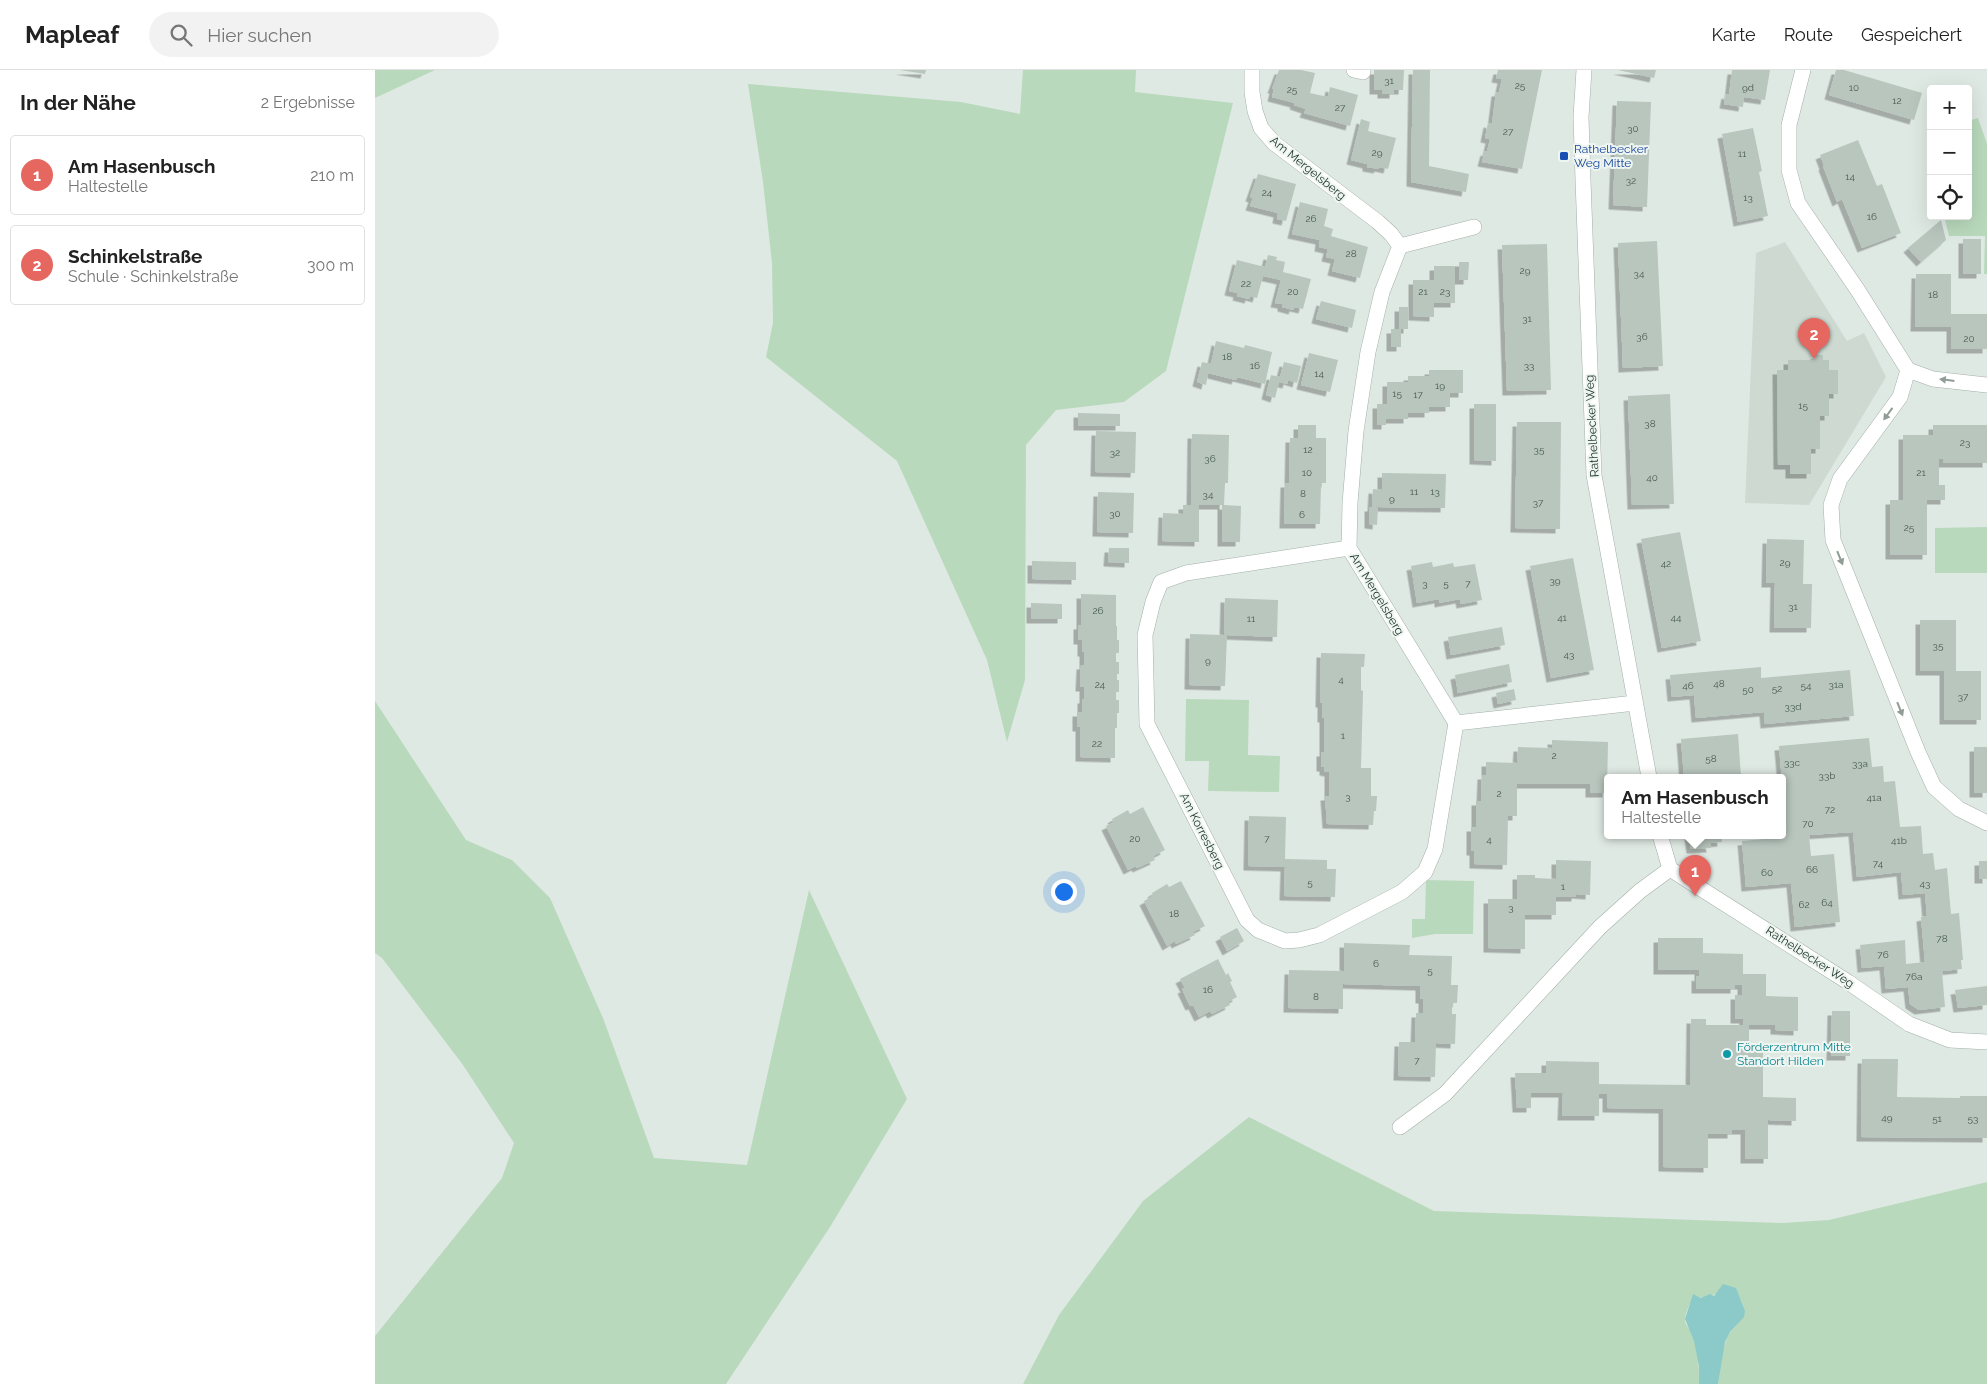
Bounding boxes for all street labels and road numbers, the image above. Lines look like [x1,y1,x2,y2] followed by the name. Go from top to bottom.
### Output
[1267,133,1349,203] street label: Am Mergelsberg
[1582,374,1602,478] street label: Rathelbecker Weg
[1347,550,1407,638] street label: Am Mergelsberg
[1177,791,1227,871] street label: Am Korresberg
[1763,923,1857,991] street label: Rathelbecker Weg

